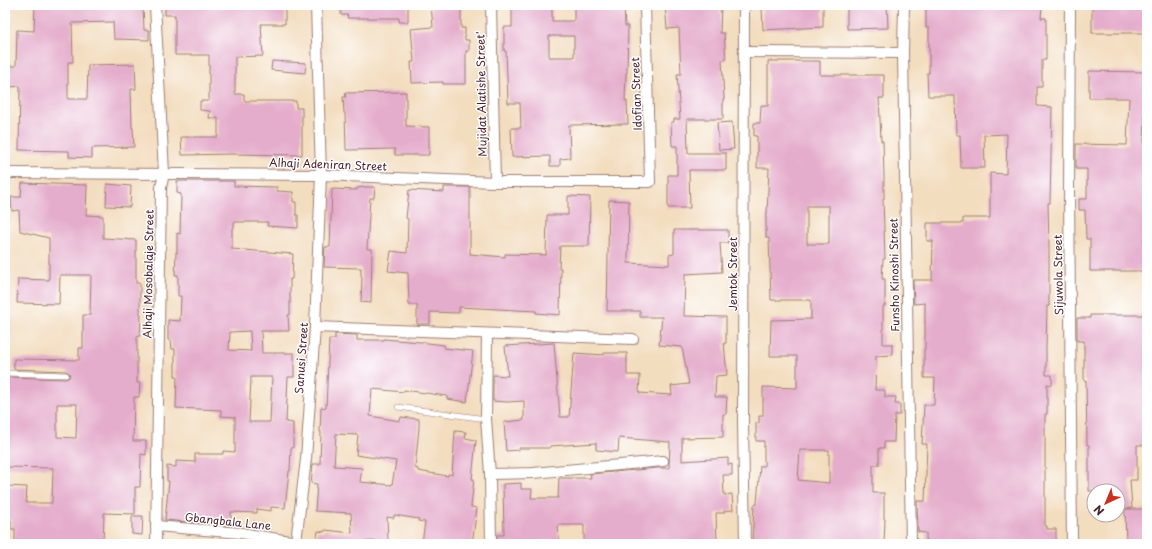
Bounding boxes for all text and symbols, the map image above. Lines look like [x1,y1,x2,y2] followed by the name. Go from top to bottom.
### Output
[471,31,491,157] street label: Mujidat Alatishe Street'
[626,56,646,131] street label: Idofian Street
[269,153,388,175] street label: Alhaji Adeniran Street
[138,209,158,339] street label: Alhaji Mosobalaje Street
[885,218,903,332] street label: Funsho Kinoshi Street
[1049,234,1067,315] street label: Sijuwola Street
[724,237,741,311] street label: Jemtok Street
[290,321,312,394] street label: Sanusi Street
[1086,483,1126,523] north arrow
[1089,501,1108,520] text: N
[184,508,272,534] street label: Gbangbala Lane

